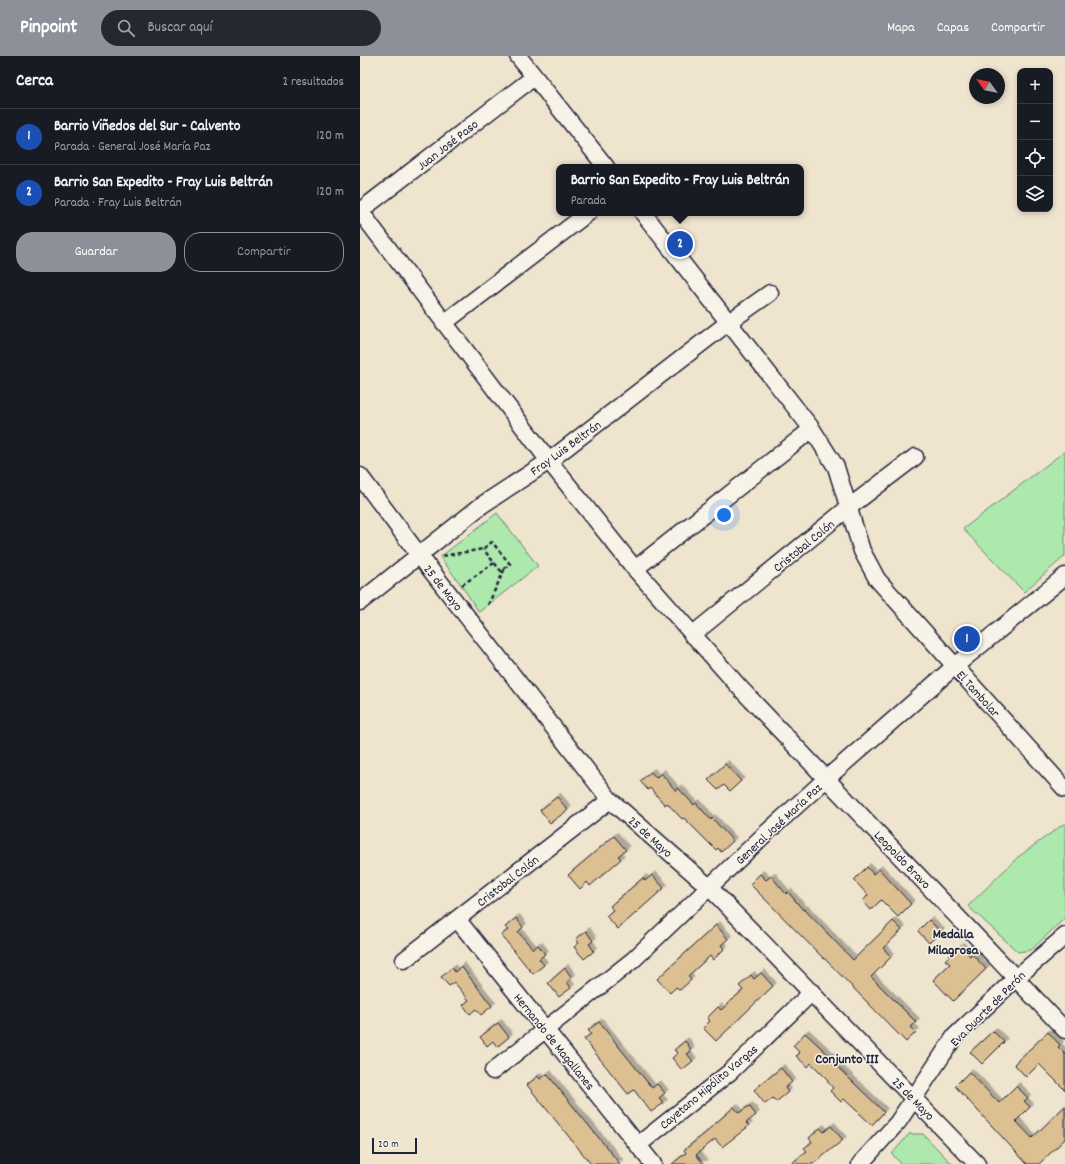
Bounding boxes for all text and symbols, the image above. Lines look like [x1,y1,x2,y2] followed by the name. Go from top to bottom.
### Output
[101,10,381,46] search box
[20,15,77,42] text: Pinpoint
[115,17,137,39] icon: search
[147,17,212,39] text: Buscar aquí
[887,18,915,38] text: Mapa
[937,18,969,38] text: Capas
[991,18,1045,38] text: Compartir
[969,68,1005,104] north arrow
[1017,68,1053,212] map controls
[1017,68,1053,104] button: +
[16,70,53,94] text: Cerca
[282,73,344,92] text: 2 resultados
[1017,104,1053,140] button: −
[54,116,240,138] text: Barrio Viñedos del Sur - Calvento
[414,116,483,176] street label: Juan José Paso
[28,127,30,146] text: 1
[316,127,344,146] text: 120 m
[54,138,211,157] text: Parada · General José María Paz
[1017,140,1053,176] button: locate
[556,164,804,216] popup
[571,170,789,192] text: Barrio San Expedito - Fray Luis Beltrán
[54,172,273,194] text: Barrio San Expedito - Fray Luis Beltrán
[1017,176,1053,212] button: layers
[26,183,32,202] text: 2
[316,183,344,202] text: 120 m
[571,192,606,211] text: Parada
[54,194,182,213] text: Parada · Fray Luis Beltrán
[667,229,693,259] pin: 2
[16,232,176,272] button: Guardar
[184,232,344,272] button: Compartir
[527,417,606,481] street label: Fray Luis Beltrán
[714,505,734,525] your location
[770,516,840,578] street label: Cristobal Colón
[418,561,466,616] street label: 25 de Mayo
[954,624,980,654] pin: 1
[951,667,1004,723] street label: El Tambolar
[732,779,827,870] street label: General José María Paz
[623,813,676,863] street label: 25 de Mayo
[868,827,934,894] street label: Leopoldo Bravo
[473,852,544,912] street label: Cristobal Colón
[928,925,980,961] district label: Medalla Milagrosa
[947,968,1031,1052] street label: Eva Duarte de Perón
[508,990,598,1095] street label: Hernando de Magallanes
[656,1041,763,1135] street label: Cayetano Hipólito Vargas
[815,1050,879,1070] district label: Conjunto III
[887,1074,938,1126] street label: 25 de Mayo
[372,1136,417,1155] scale bar
[378,1137,399,1153] text: 20 m

